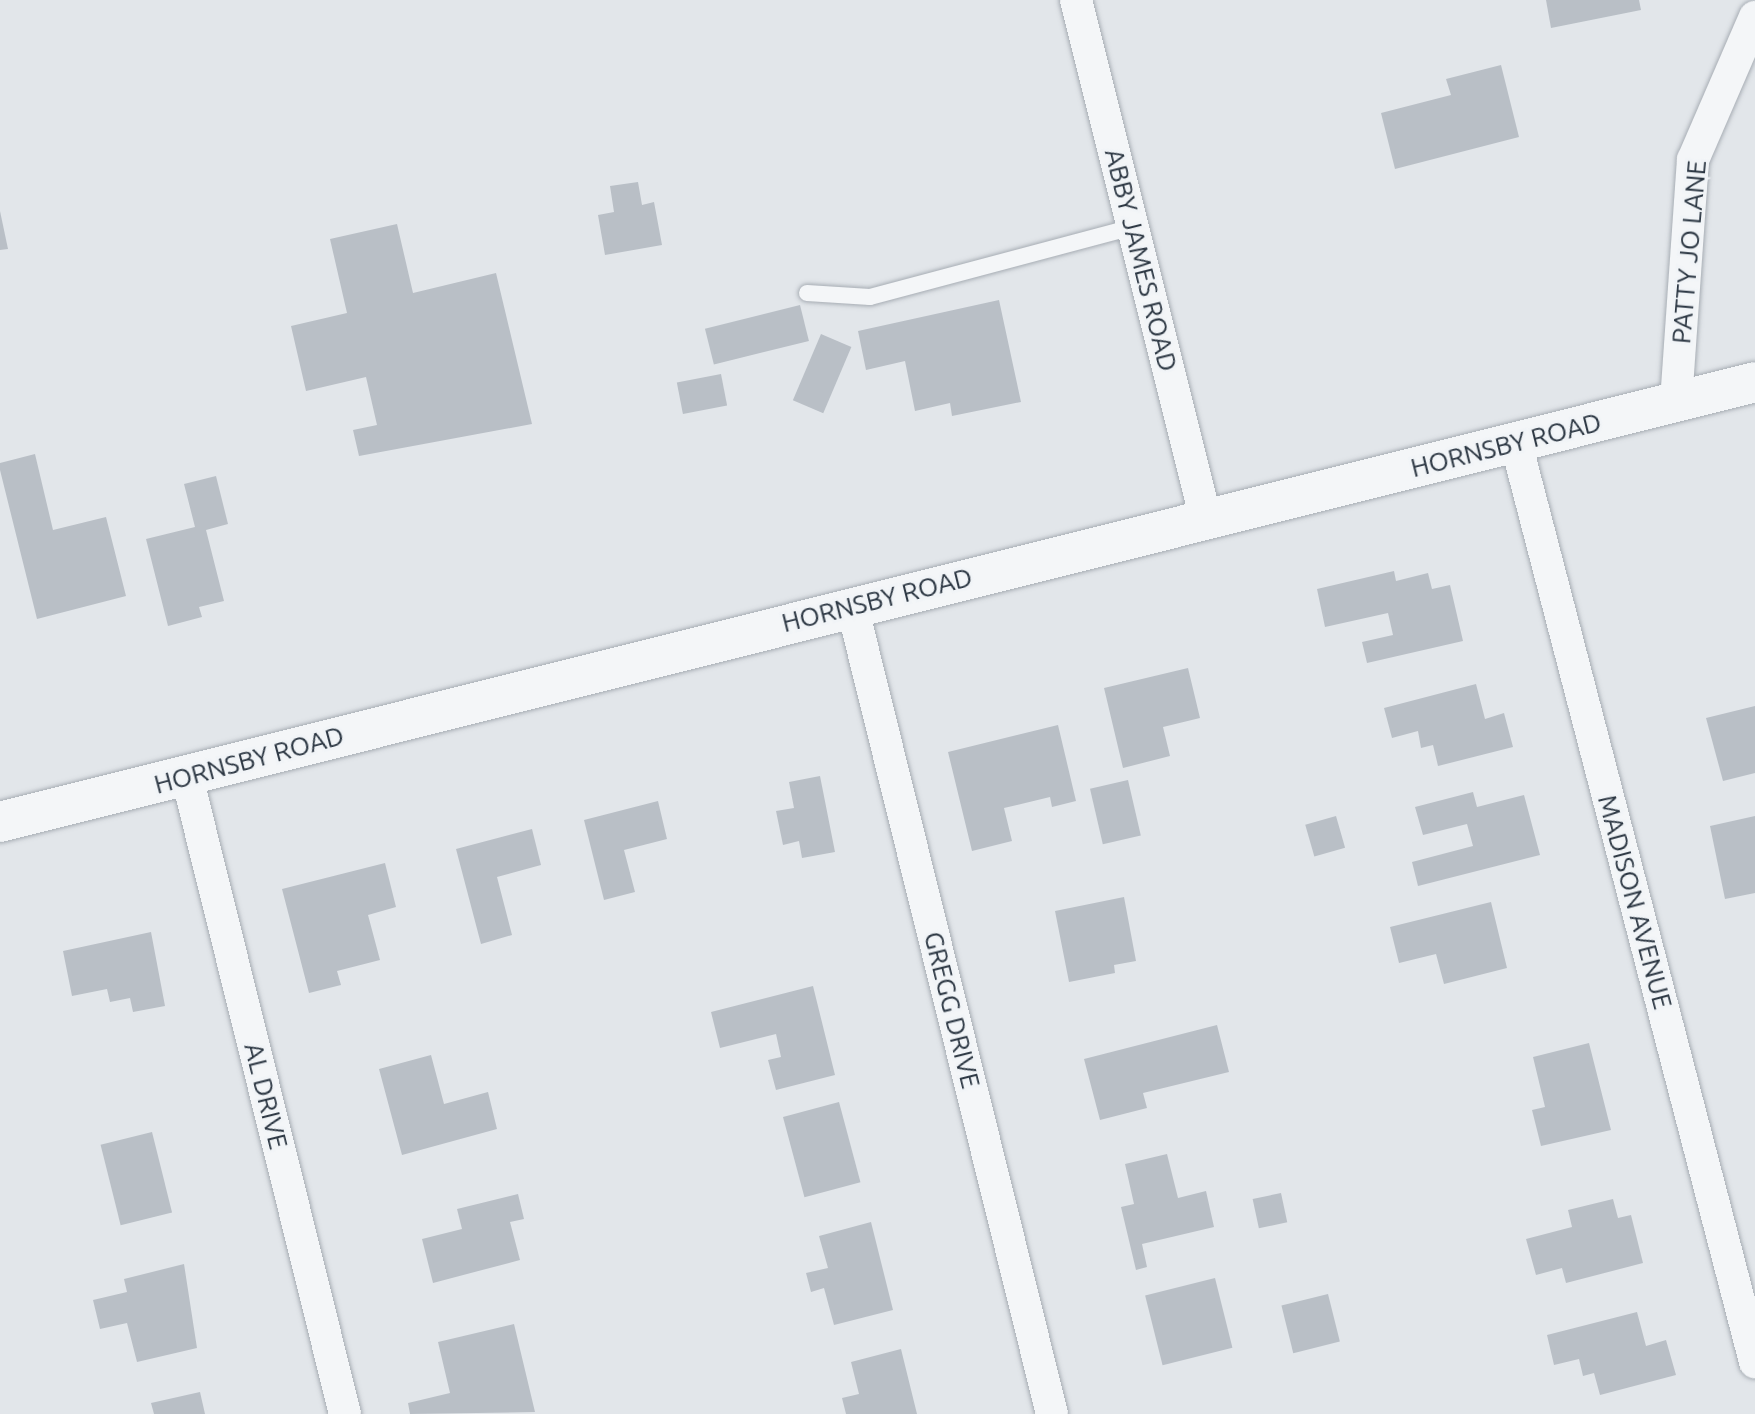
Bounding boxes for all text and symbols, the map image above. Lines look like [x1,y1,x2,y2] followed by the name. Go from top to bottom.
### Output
[1098,145,1184,375] street label: ABBY JAMES ROAD
[1665,159,1713,345] street label: PATTY JO LANE
[1408,406,1604,484] street label: HORNSBY ROAD
[779,561,975,639] street label: HORNSBY ROAD
[151,720,347,800] street label: HORNSBY ROAD
[1591,792,1679,1012] street label: MADISON AVENUE
[917,928,987,1092] street label: GREGG DRIVE
[238,1040,294,1152] street label: AL DRIVE

